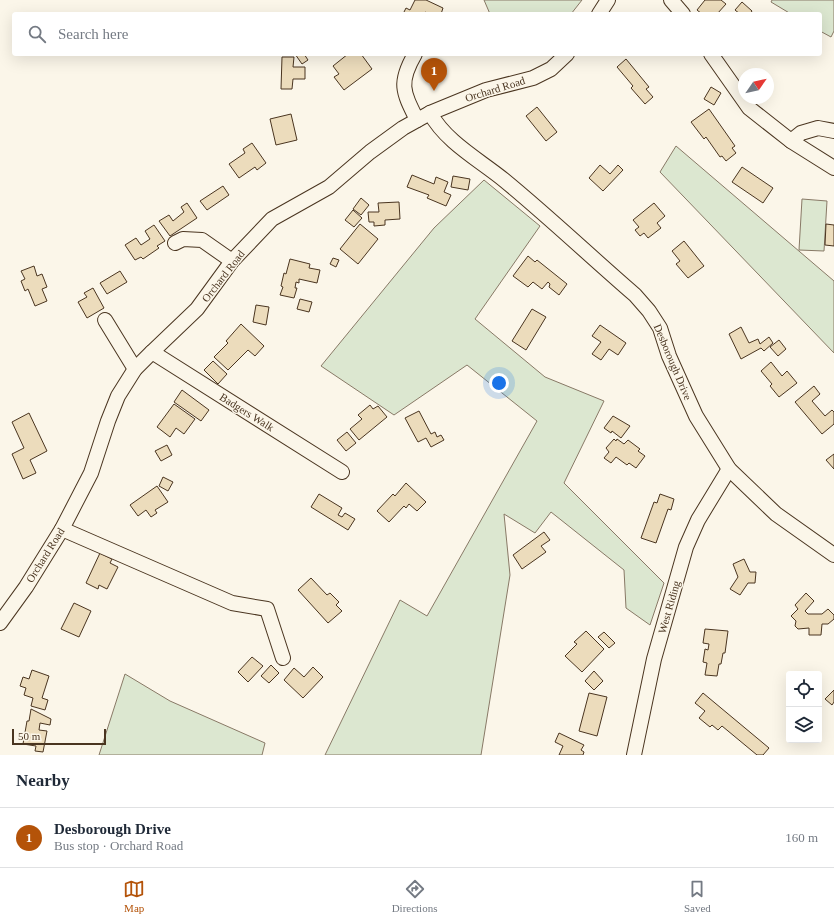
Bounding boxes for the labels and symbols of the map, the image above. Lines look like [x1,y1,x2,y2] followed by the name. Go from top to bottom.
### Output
[421,58,447,91] pin: 1
[738,68,774,104] north arrow
[464,74,527,104] street label: Orchard Road
[199,247,247,304] street label: Orchard Road
[652,322,695,402] street label: Desborough Drive
[489,373,509,393] your location
[218,391,277,434] street label: Badgers Walk
[23,525,67,584] street label: Orchard Road
[656,579,682,635] street label: West Riding
[12,727,106,746] scale bar

